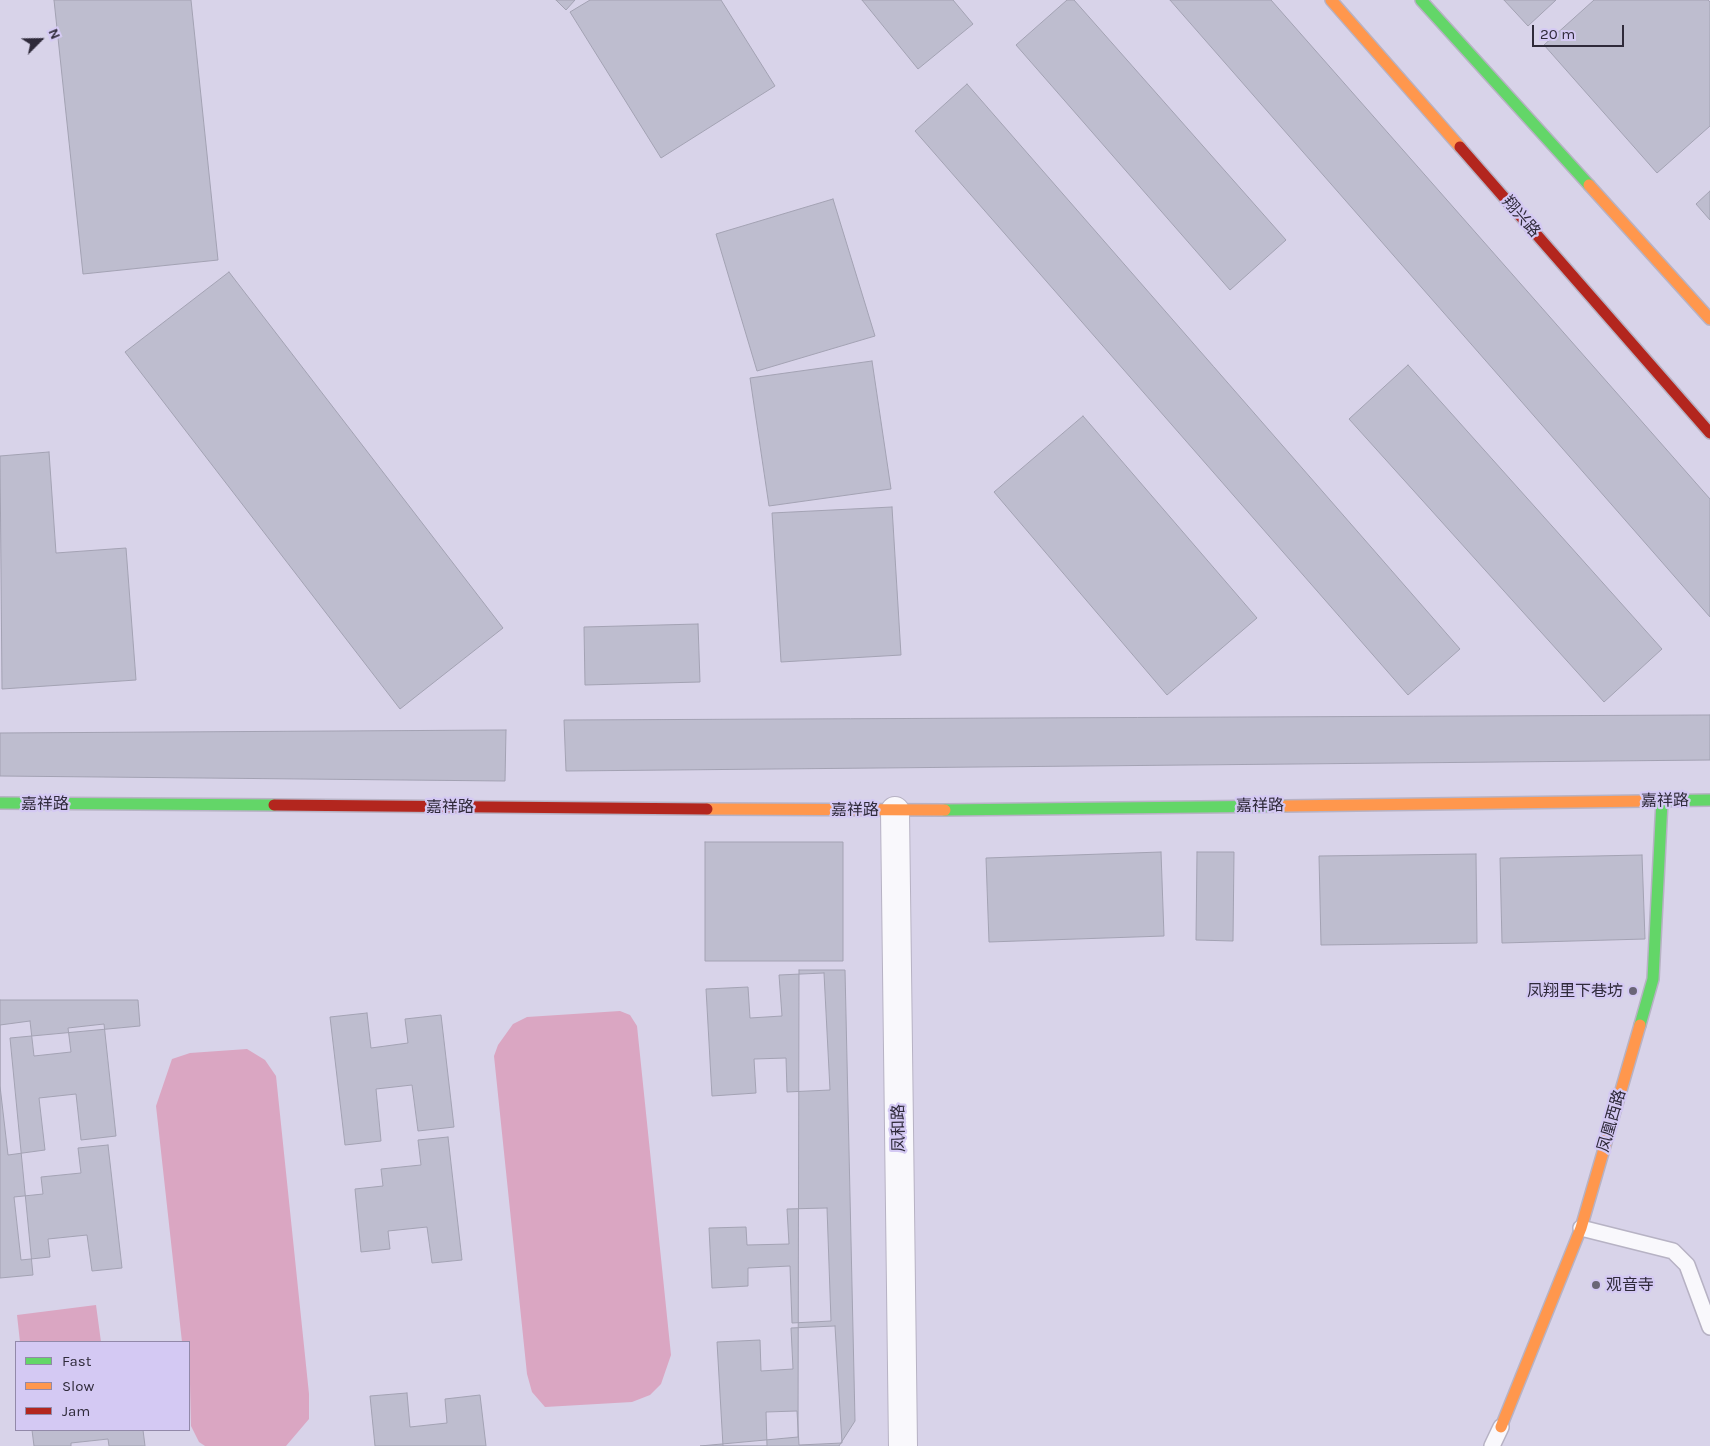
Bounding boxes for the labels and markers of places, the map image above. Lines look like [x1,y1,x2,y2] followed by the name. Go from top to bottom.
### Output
[1527,981,1623,1001] place label: 凤翔里下巷坊
[1627,985,1639,997] marker: 凤翔里下巷坊
[1606,1275,1654,1295] place label: 观音寺
[1590,1279,1602,1291] marker: 观音寺

